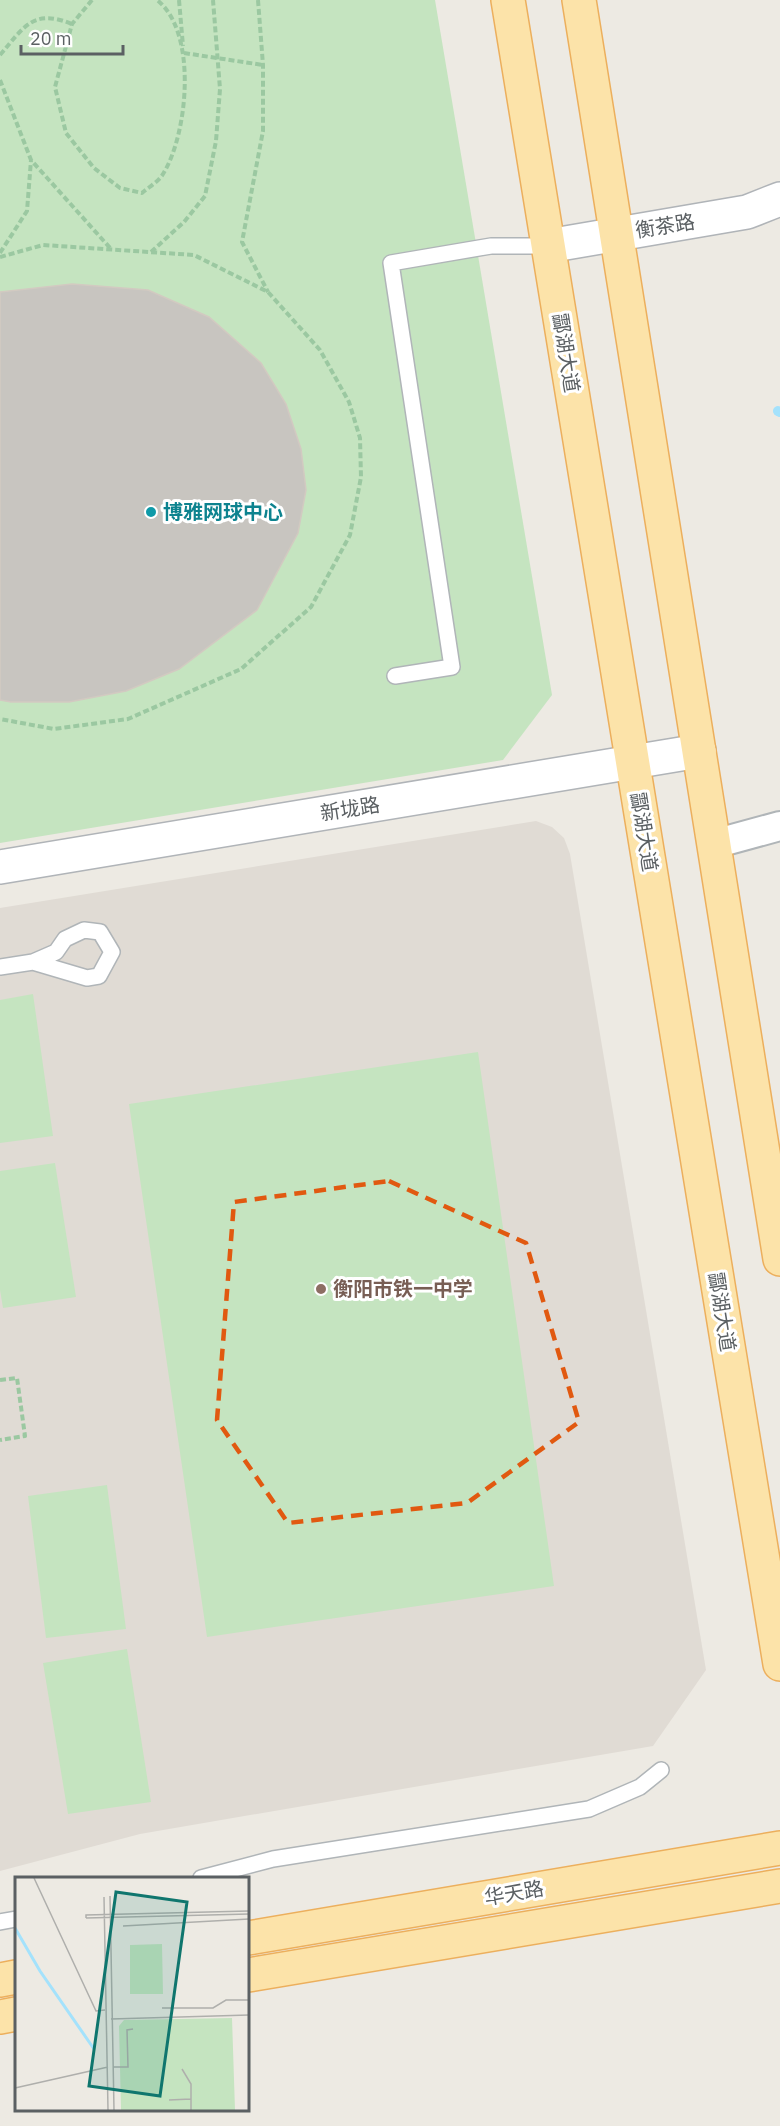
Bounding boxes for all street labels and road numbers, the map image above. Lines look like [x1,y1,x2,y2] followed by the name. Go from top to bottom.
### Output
[633,207,697,244] street label: 衡茶路
[547,311,586,395] street label: 酃湖大道
[318,790,382,827] street label: 新垅路
[625,790,664,874] street label: 酃湖大道
[703,1270,742,1354] street label: 酃湖大道
[482,1874,546,1911] street label: 华天路

